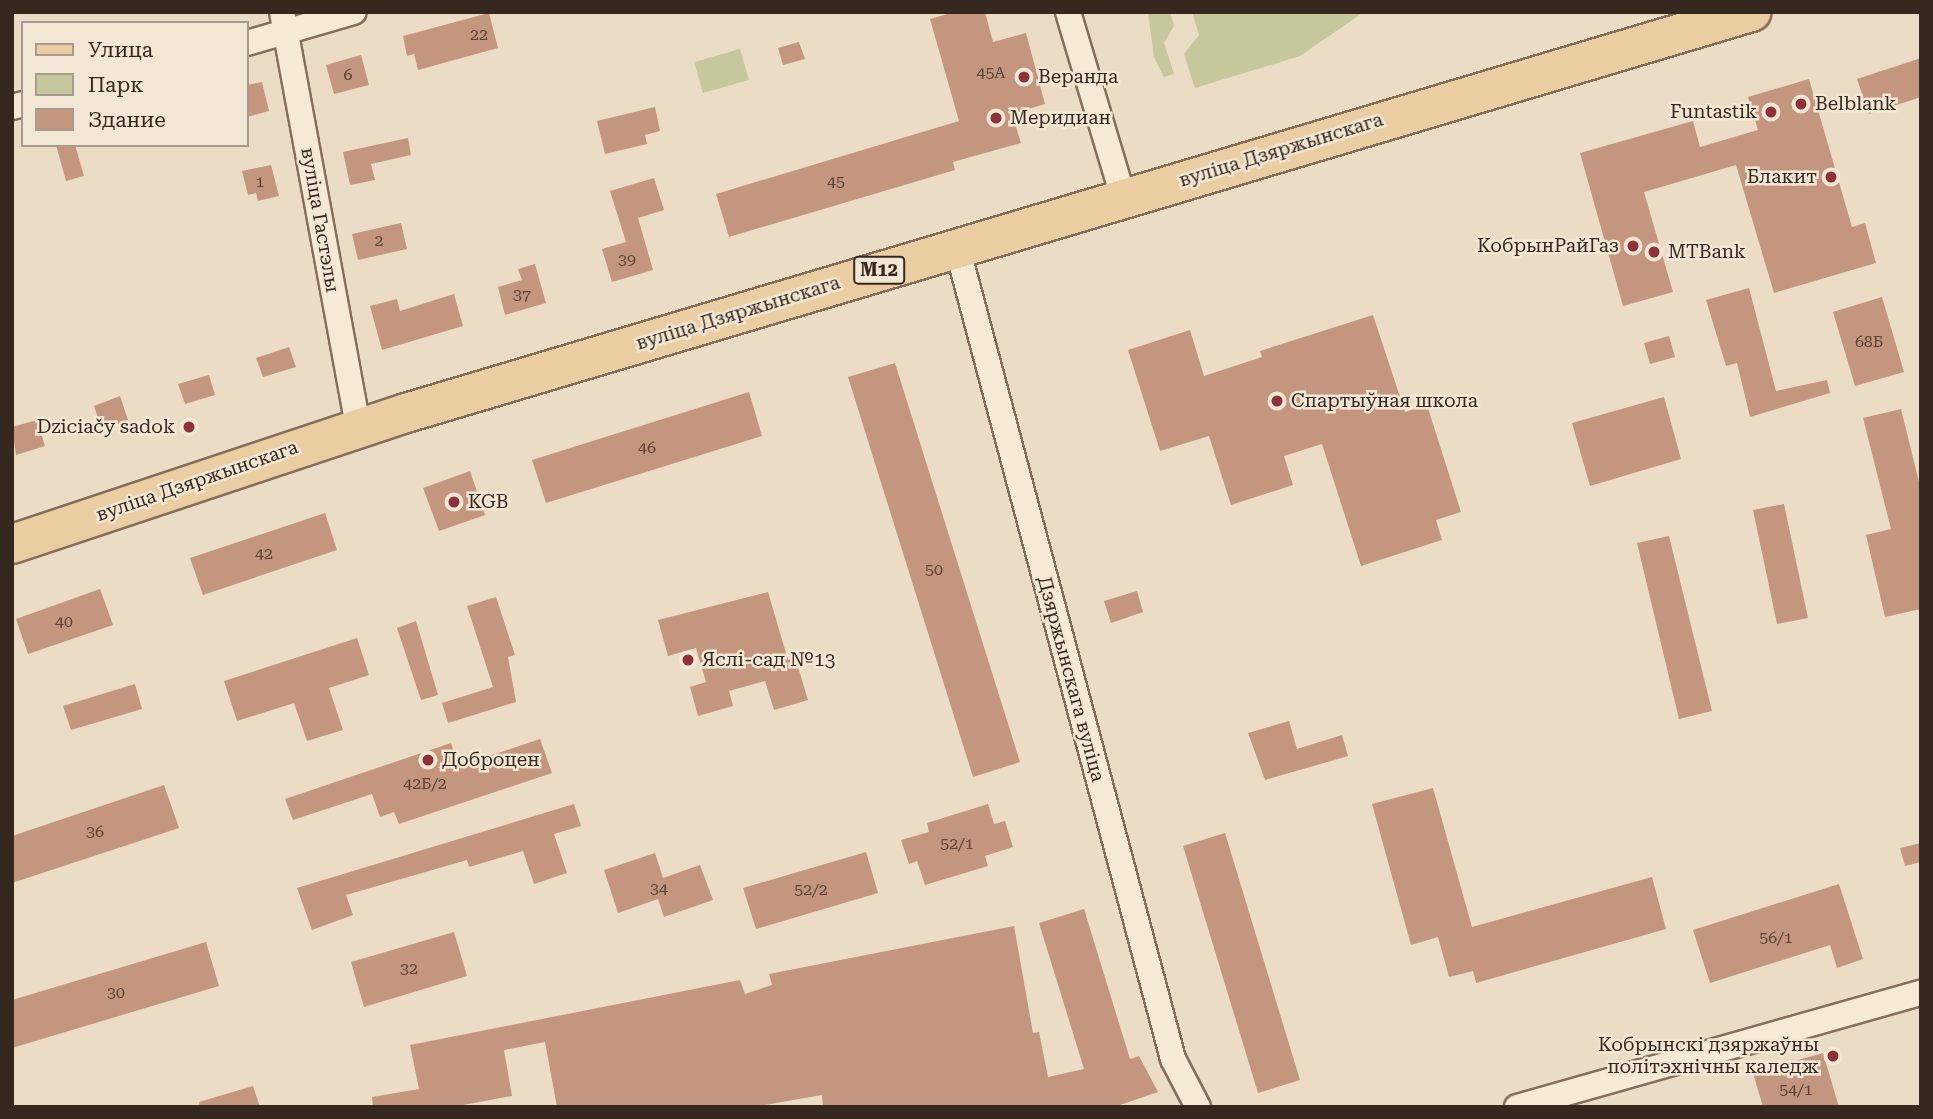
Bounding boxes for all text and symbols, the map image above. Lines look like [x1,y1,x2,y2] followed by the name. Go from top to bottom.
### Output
[21,21,248,147] legend
[470,25,488,45] house number: 22
[88,38,153,62] text: Улица
[976,63,1006,83] house number: 45А
[344,65,352,85] house number: 6
[1038,66,1118,88] place label: Веранда
[1016,69,1032,85] marker: Веранда
[88,73,144,97] text: Парк
[1815,93,1896,115] place label: Belblank
[1793,96,1809,112] marker: Belblank
[1670,101,1757,123] place label: Funtastik
[1763,104,1779,120] marker: Funtastik
[1010,107,1111,129] place label: Меридиан
[88,108,166,132] text: Здание
[1176,108,1386,192] street label: вуліца Дзяржынскага
[988,110,1004,126] marker: Меридиан
[296,146,344,294] street label: вуліца Гастэлы
[1747,166,1817,188] place label: Блакит
[1823,169,1839,185] marker: Блакит
[256,172,264,192] house number: 1
[827,172,845,192] house number: 45
[375,231,383,251] house number: 2
[1477,235,1619,257] place label: КобрынРайГаз
[1625,238,1641,254] marker: КобрынРайГаз
[1668,241,1746,263] place label: MTBank
[1646,244,1662,260] marker: MTBank
[618,250,636,270] house number: 39
[853,256,905,284] road number: М12
[633,271,843,355] street label: вуліца Дзяржынскага
[513,285,531,305] house number: 37
[1855,332,1883,352] house number: 68Б
[1291,390,1478,412] place label: Спартыўная школа
[1269,393,1285,409] marker: Спартыўная школа
[37,416,175,438] place label: Dziciačy sadok
[181,419,197,435] marker: Dziciačy sadok
[93,436,301,526] street label: вуліца Дзяржынскага
[638,438,656,458] house number: 46
[468,491,508,513] place label: KGB
[446,494,462,510] marker: KGB
[255,544,273,564] house number: 42
[925,560,943,580] house number: 50
[1033,574,1109,784] street label: Дзяржынскага вуліца
[55,612,73,632] house number: 40
[702,649,835,671] place label: Яслі-сад №13
[680,652,696,668] marker: Яслі-сад №13
[442,749,540,771] place label: Доброцен
[420,752,436,768] marker: Доброцен
[403,774,447,794] house number: 42Б/2
[86,822,104,842] house number: 36
[940,834,974,854] house number: 52/1
[650,879,668,899] house number: 34
[794,880,828,900] house number: 52/2
[1759,928,1793,948] house number: 56/1
[400,959,418,979] house number: 32
[107,983,125,1003] house number: 30
[1598,1034,1819,1078] place label: Кобрынскі дзяржаўны політэхнічны каледж
[1825,1048,1841,1064] marker: Кобрынскі дзяржаўны політэхнічны каледж
[1779,1080,1813,1100] house number: 54/1

